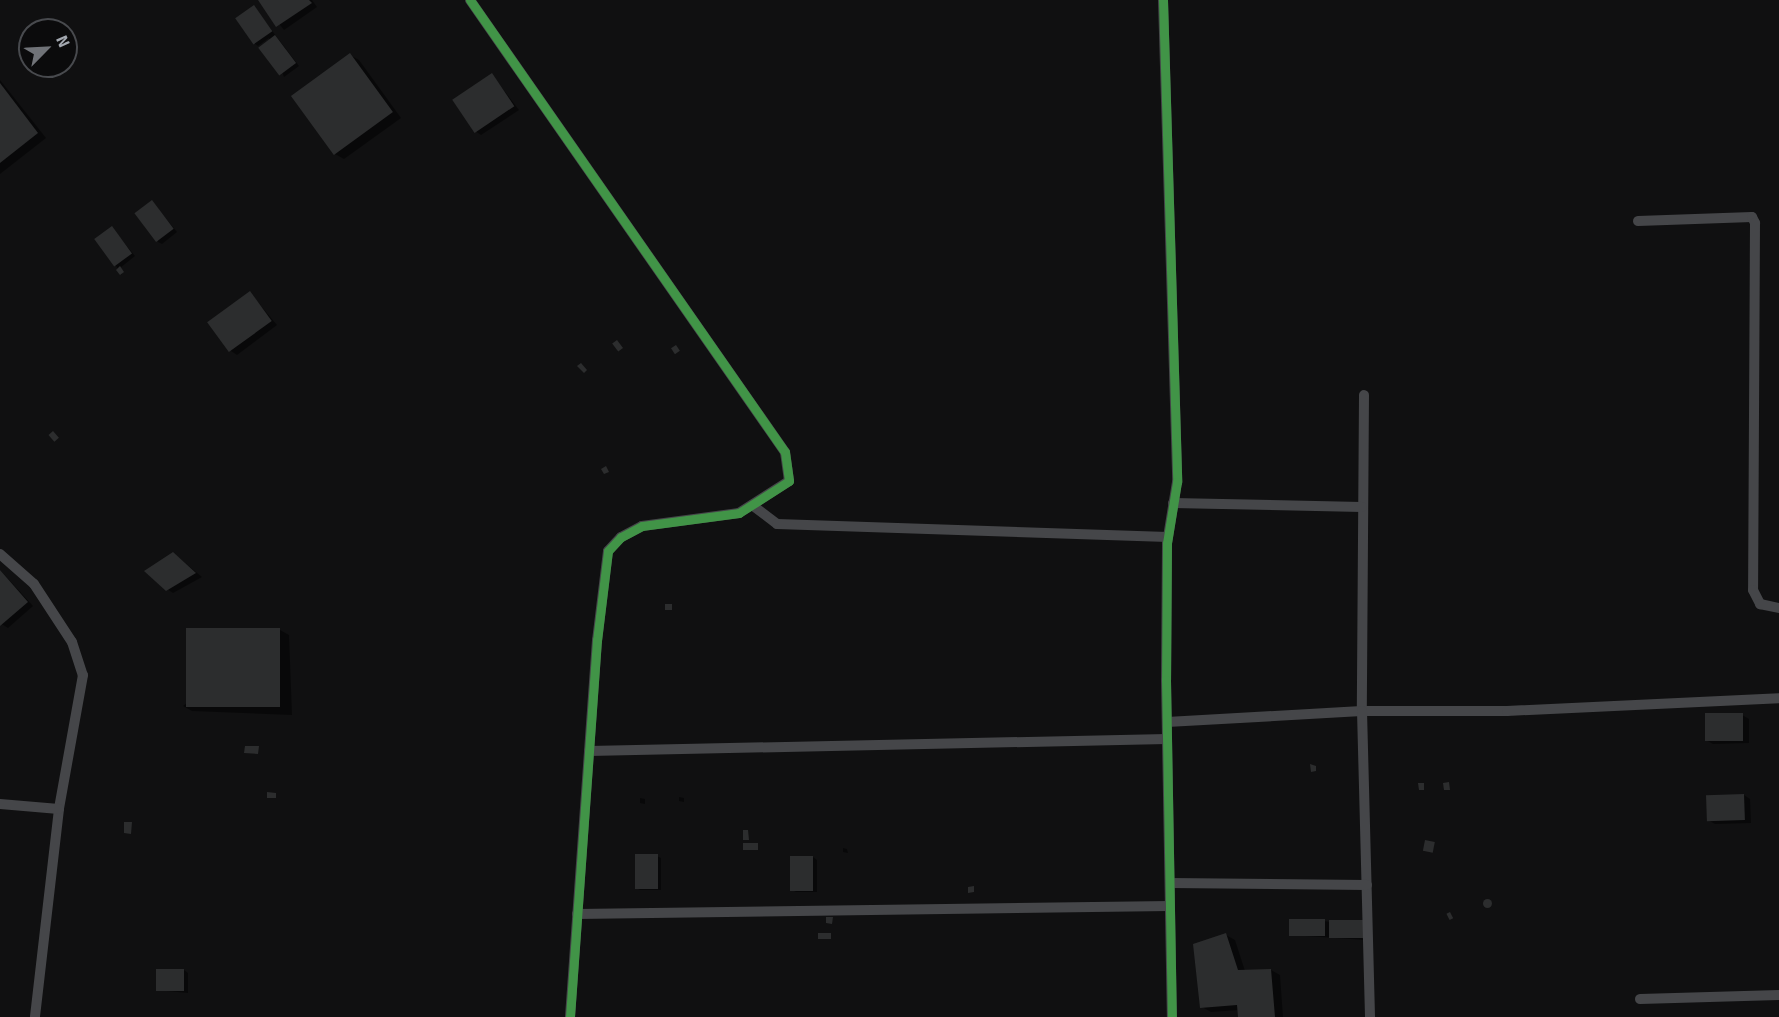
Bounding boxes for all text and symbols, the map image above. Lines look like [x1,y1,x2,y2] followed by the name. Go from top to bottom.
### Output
[18,18,78,78] north arrow
[51,32,74,51] text: N

